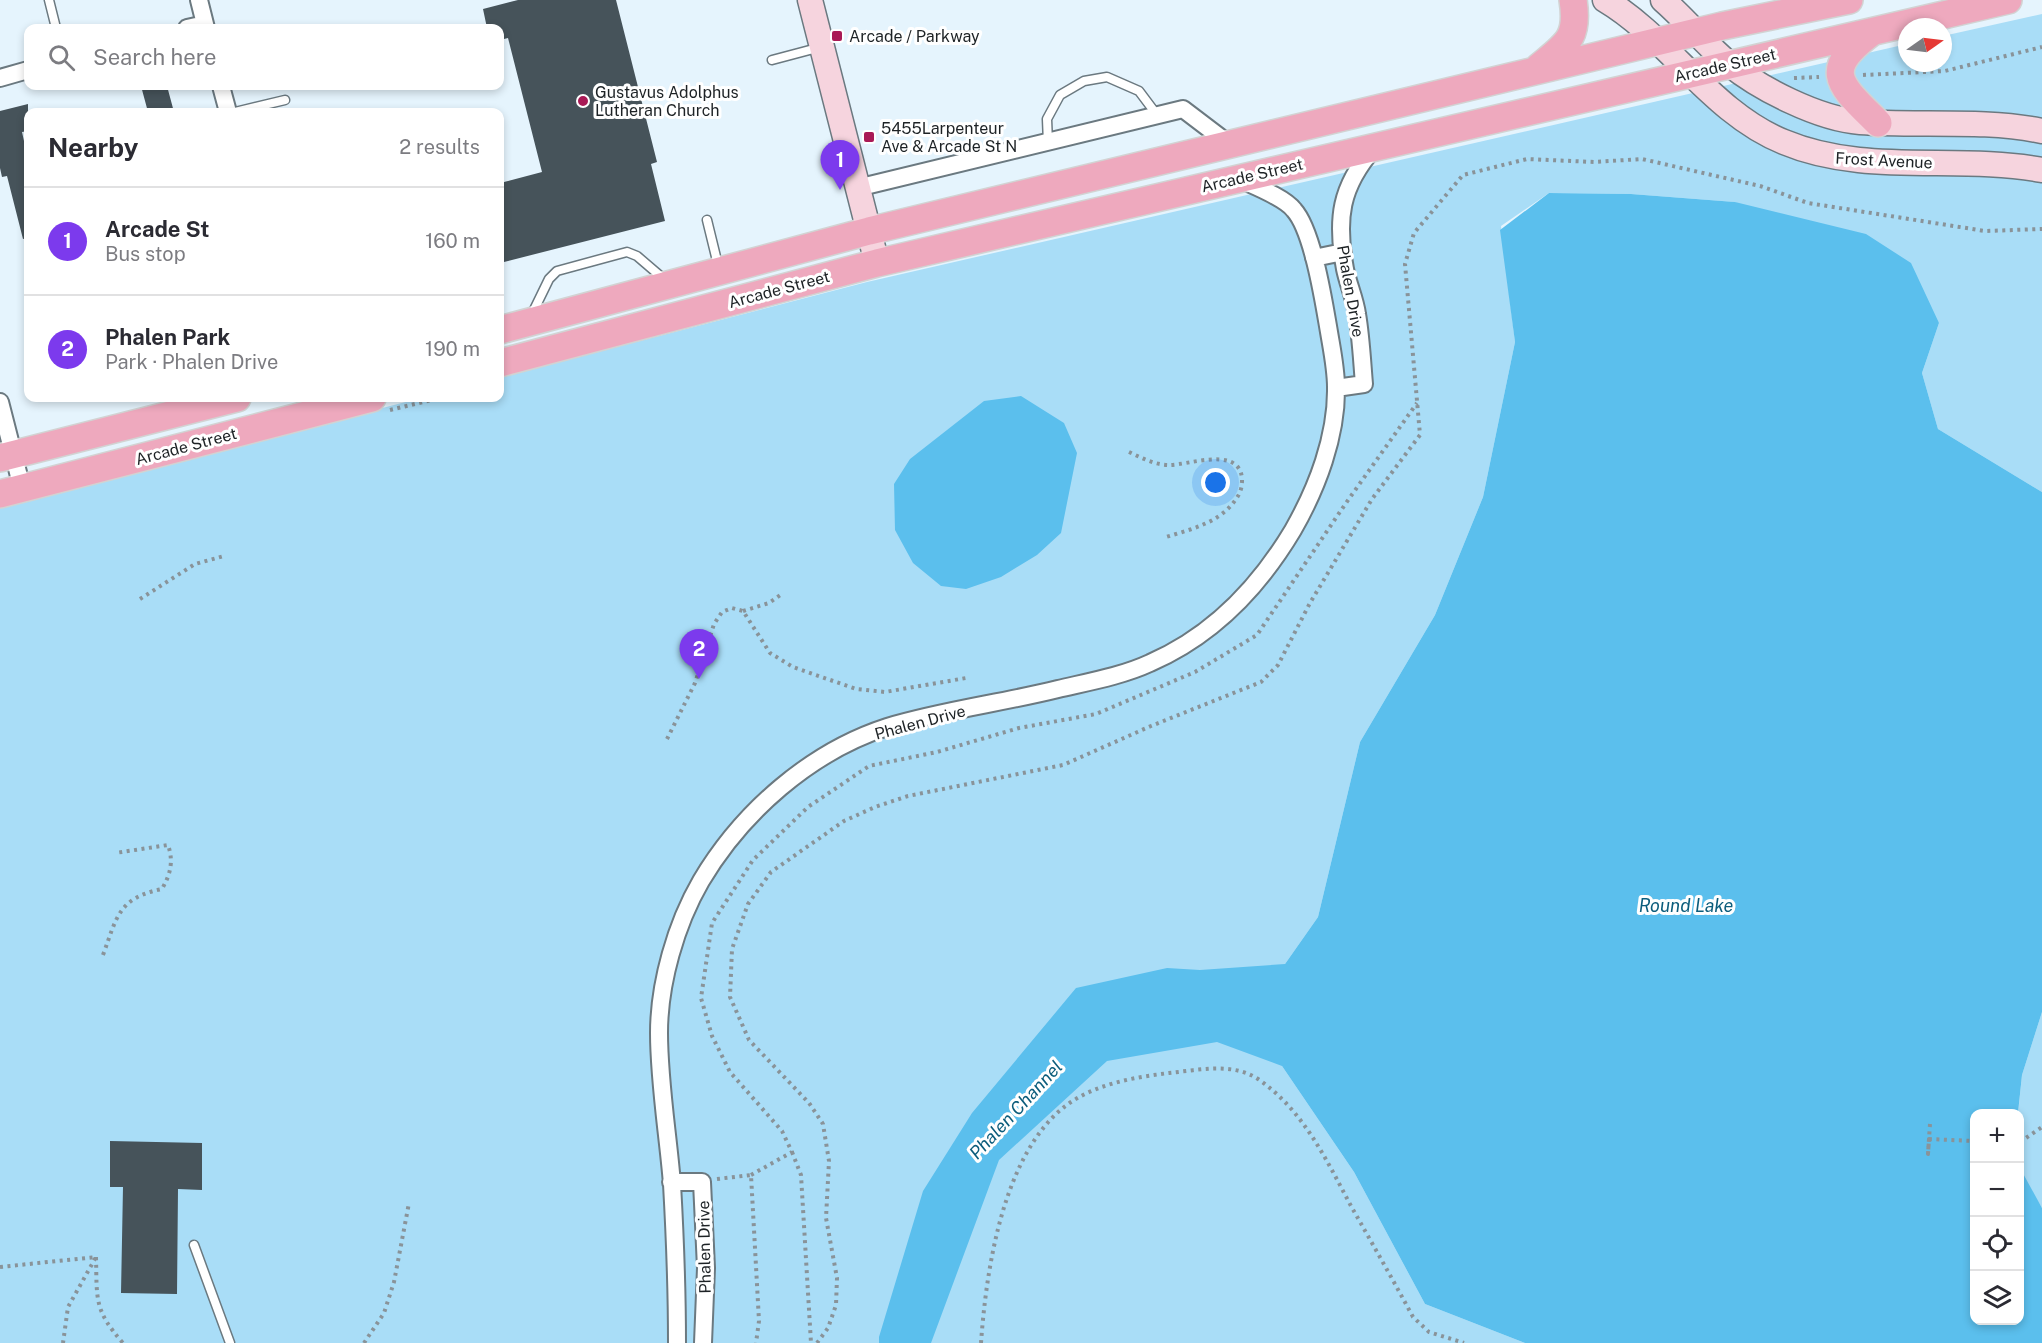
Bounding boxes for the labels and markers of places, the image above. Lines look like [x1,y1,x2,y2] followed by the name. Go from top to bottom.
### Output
[849,27,980,46] place label: Arcade / Parkway
[830,29,844,43] marker: Arcade / Parkway
[595,83,739,120] place label: Gustavus Adolphus Lutheran Church
[576,94,590,108] marker: Gustavus Adolphus Lutheran Church
[881,119,1017,156] place label: 5455Larpenteur Ave & Arcade St N
[862,130,876,144] marker: 5455Larpenteur Ave & Arcade St N
[820,140,860,190] pin: 1
[680,630,718,679] pin: 2

